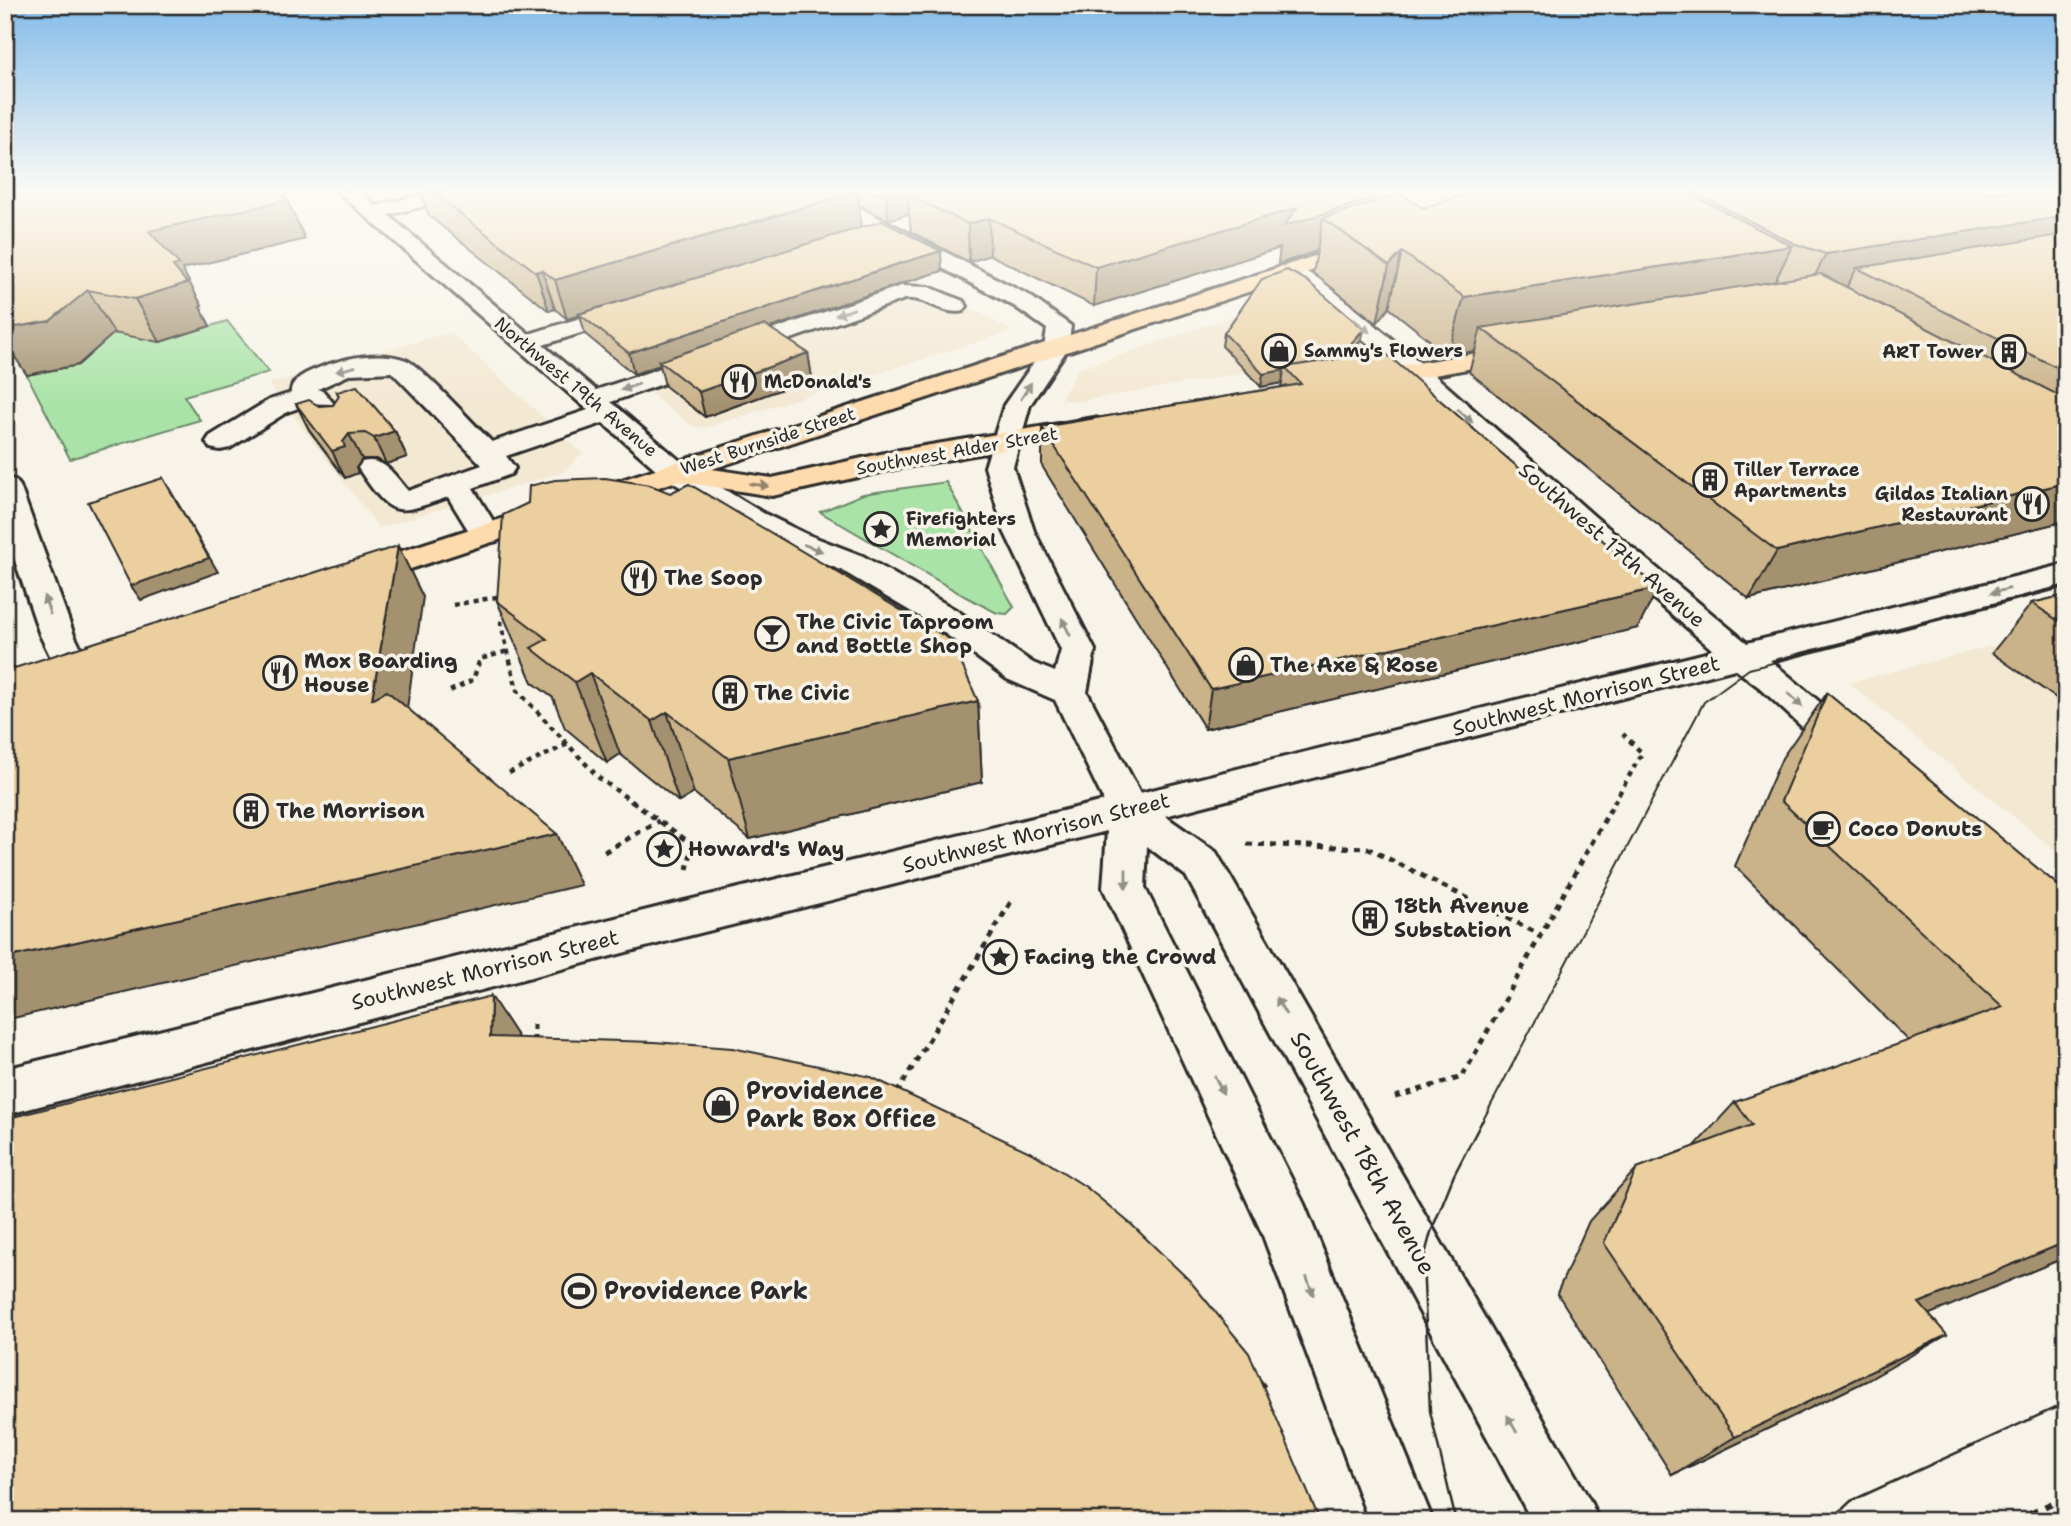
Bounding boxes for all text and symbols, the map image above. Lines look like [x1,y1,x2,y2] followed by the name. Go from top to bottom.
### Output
[834,307,855,318] one-way arrow
[489,312,663,462] street label: Northwest 19th Avenue
[1353,318,1370,333] one-way arrow
[1260,332,1298,370] shop icon: Sammy's Flowers
[1990,333,2028,371] building icon: ART Tower
[1304,339,1463,363] place label: Sammy's Flowers
[1882,340,1984,364] place label: ART Tower
[720,363,758,401] restaurant icon: McDonald's
[335,364,357,375] one-way arrow
[764,370,871,394] place label: McDonald's
[1019,381,1032,401] one-way arrow
[619,383,640,393] one-way arrow
[677,401,859,481] street label: West Burnside Street
[1456,408,1473,423] one-way arrow
[854,421,1060,481] street label: Southwest Alder Street
[1513,456,1711,634] street label: Southwest 17th Avenue
[1734,458,1860,503] place label: Tiller Terrace Apartments
[1691,461,1729,499] building icon: Tiller Terrace Apartments
[748,479,770,490] one-way arrow
[1875,482,2008,527] place label: Gildas Italian Restaurant
[2013,485,2051,523] restaurant icon: Gildas Italian Restaurant
[906,507,1016,552] place label: Firefighters Memorial
[862,510,900,548] place icon: Firefighters Memorial
[803,543,824,554] one-way arrow
[620,559,658,597] restaurant icon: The Soop
[664,564,763,592] place label: The Soop
[1988,586,2010,597] one-way arrow
[41,594,52,615] one-way arrow
[796,608,994,660] place label: The Civic Taproom and Bottle Shop
[753,615,791,653] bar icon: The Civic Taproom and Bottle Shop
[1061,617,1072,637] one-way arrow
[1227,646,1265,684] shop icon: The Axe & Rose
[304,647,458,699] place label: Mox Boarding House
[1449,649,1723,743] street label: Southwest Morrison Street
[1270,651,1438,679] place label: The Axe & Rose
[261,654,299,692] restaurant icon: Mox Boarding House
[711,674,749,712] building icon: The Civic
[754,679,850,707] place label: The Civic
[1786,692,1804,708] one-way arrow
[899,786,1173,880] street label: Southwest Morrison Street
[232,792,270,830] building icon: The Morrison
[276,797,425,825] place label: The Morrison
[1804,810,1842,848] cafe icon: Coco Donuts
[1848,815,1982,843] place label: Coco Donuts
[645,830,683,868] place icon: Howard's Way
[688,835,844,863] place label: Howard's Way
[1120,868,1132,890] one-way arrow
[1394,892,1529,944] place label: 18th Avenue Substation
[1351,899,1389,937] building icon: 18th Avenue Substation
[348,923,622,1017] street label: Southwest Morrison Street
[981,938,1019,976] place icon: Facing the Crowd
[1024,943,1216,971] place label: Facing the Crowd
[1275,997,1287,1016] one-way arrow
[1283,1026,1443,1280] street label: Southwest 18th Avenue
[746,1075,937,1135] place label: Providence Park Box Office
[1213,1075,1225,1095] one-way arrow
[702,1086,740,1124] shop icon: Providence Park Box Office
[560,1272,598,1310] sports icon: Providence Park
[604,1275,808,1307] place label: Providence Park
[1305,1276,1316,1297] one-way arrow
[1507,1413,1519,1433] one-way arrow

